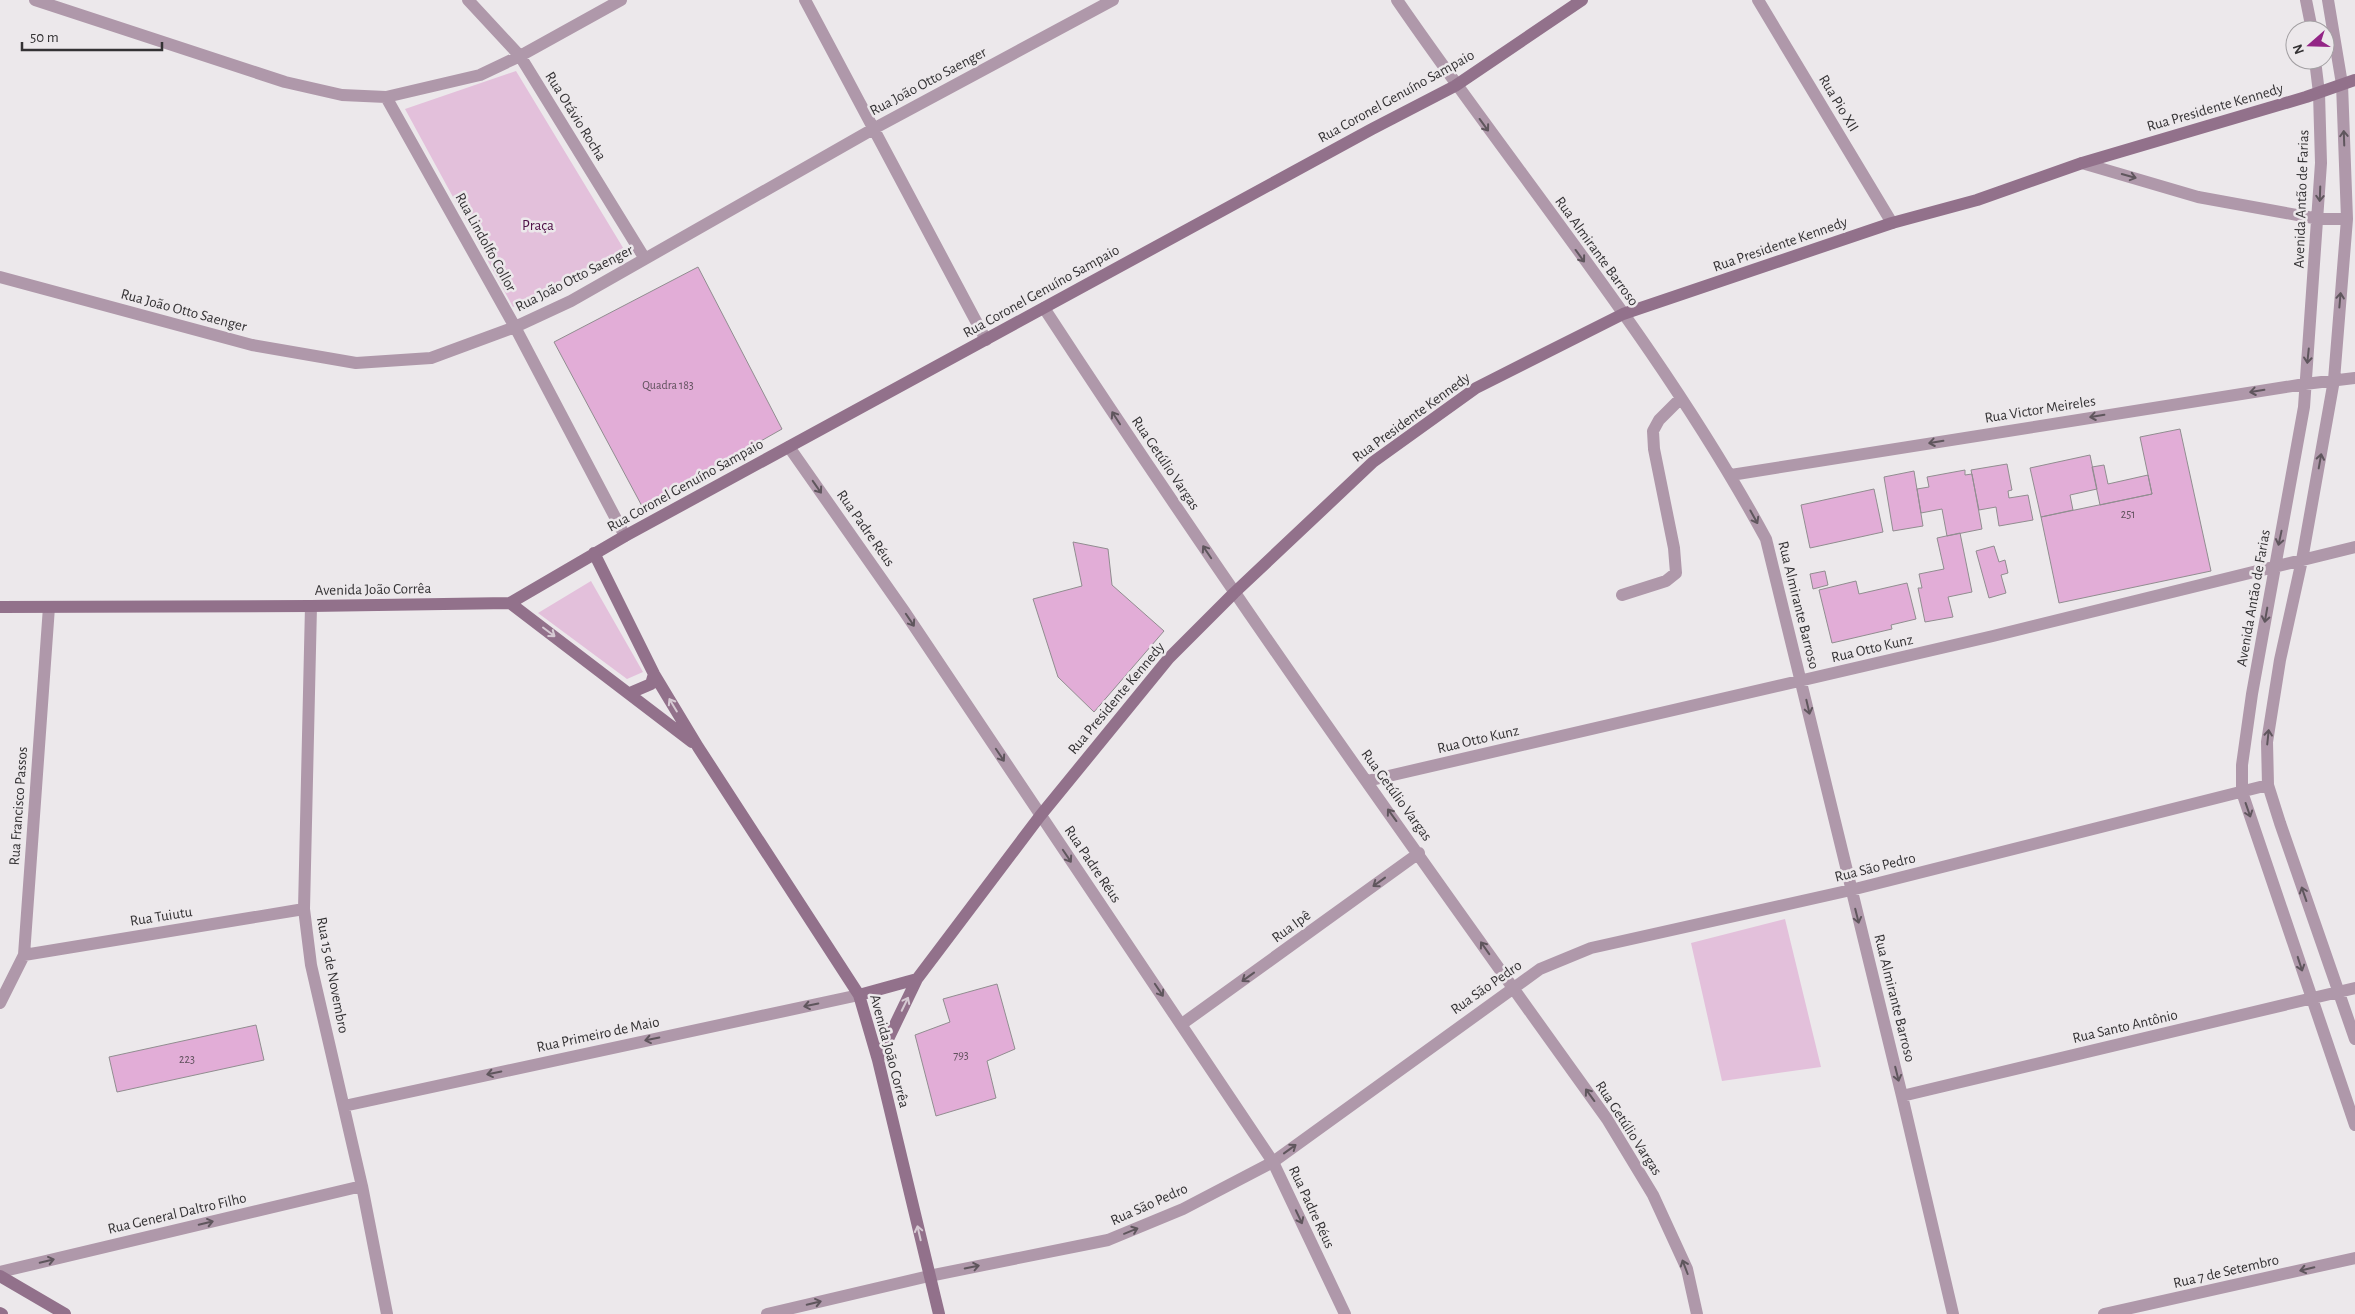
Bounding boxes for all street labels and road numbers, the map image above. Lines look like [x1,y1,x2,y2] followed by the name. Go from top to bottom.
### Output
[867,44,989,119] street label: Rua João Otto Saenger
[1316,47,1477,146] street label: Rua Coronel Genuíno Sampaio
[542,69,609,163] street label: Rua Otávio Rocha
[1816,72,1861,134] street label: Rua Pio XII
[2145,81,2286,134] street label: Rua Presidente Kennedy
[2292,129,2311,269] street label: Avenida Antão de Farias
[452,191,519,294] street label: Rua Lindolfo Collor
[1552,194,1641,309] street label: Rua Almirante Barroso
[1711,214,1850,275] street label: Rua Presidente Kennedy
[513,242,636,315] street label: Rua João Otto Saenger
[961,242,1122,341] street label: Rua Coronel Genuíno Sampaio
[119,286,249,335] street label: Rua João Otto Saenger
[1350,370,1473,465] street label: Rua Presidente Kennedy
[1984,393,2097,426] street label: Rua Victor Meireles
[1129,414,1202,513] street label: Rua Getúlio Vargas
[605,436,766,535] street label: Rua Coronel Genuíno Sampaio
[834,487,897,569] street label: Rua Padre Réus
[2234,528,2273,668] street label: Avenida Antão de Farias
[1775,540,1822,671] street label: Rua Almirante Barroso
[315,581,432,598] street label: Avenida João Corrêa
[1830,632,1914,665] street label: Rua Otto Kunz
[1065,639,1168,757] street label: Rua Presidente Kennedy
[1436,723,1520,756] street label: Rua Otto Kunz
[7,746,30,866] street label: Rua Francisco Passos
[1358,747,1435,844] street label: Rua Getúlio Vargas
[1061,823,1124,905] street label: Rua Padre Réus
[1833,850,1917,885] street label: Rua São Pedro
[129,904,194,929] street label: Rua Tuiutu
[1269,907,1313,945] street label: Rua Ipê
[314,916,351,1034] street label: Rua 15 de Novembro
[1871,933,1918,1064] street label: Rua Almirante Barroso
[1448,958,1524,1017] street label: Rua São Pedro
[867,993,912,1109] street label: Avenida João Corrêa
[2071,1007,2179,1046] street label: Rua Santo Antônio
[535,1014,661,1055] street label: Rua Primeiro de Maio
[1593,1078,1665,1178] street label: Rua Getúlio Vargas
[1286,1164,1337,1251] street label: Rua Padre Réus
[1108,1181,1190,1228] street label: Rua São Pedro
[106,1190,248,1237] street label: Rua General Daltro Filho
[2172,1252,2280,1291] street label: Rua 7 de Setembro

